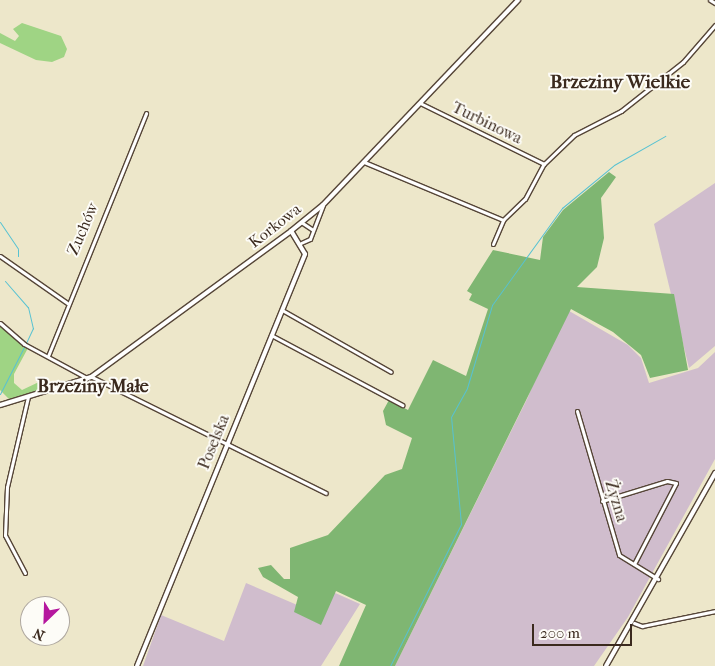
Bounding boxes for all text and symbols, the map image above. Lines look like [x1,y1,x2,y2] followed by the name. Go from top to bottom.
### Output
[550,72,690,94] district label: Brzeziny Wielkie
[449,98,525,148] street label: Turbinowa
[63,200,103,258] street label: Zuchów
[245,200,305,252] street label: Korkowa
[37,376,149,398] district label: Brzeziny Małe
[194,412,234,472] street label: Poselska
[601,478,631,524] street label: Żyzna
[20,596,70,646] north arrow
[535,614,635,646] scale bar
[31,624,47,644] text: N
[540,624,580,642] text: 200 m

